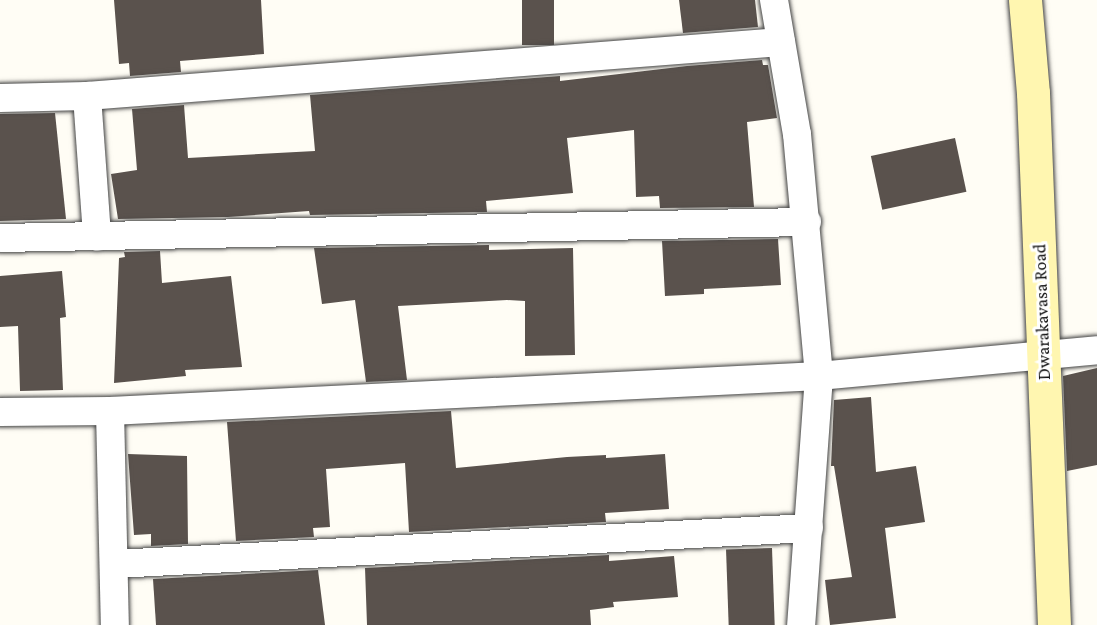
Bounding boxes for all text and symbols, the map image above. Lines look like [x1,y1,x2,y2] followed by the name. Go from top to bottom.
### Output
[1029,243,1055,381] street label: Dwarakavasa Road

